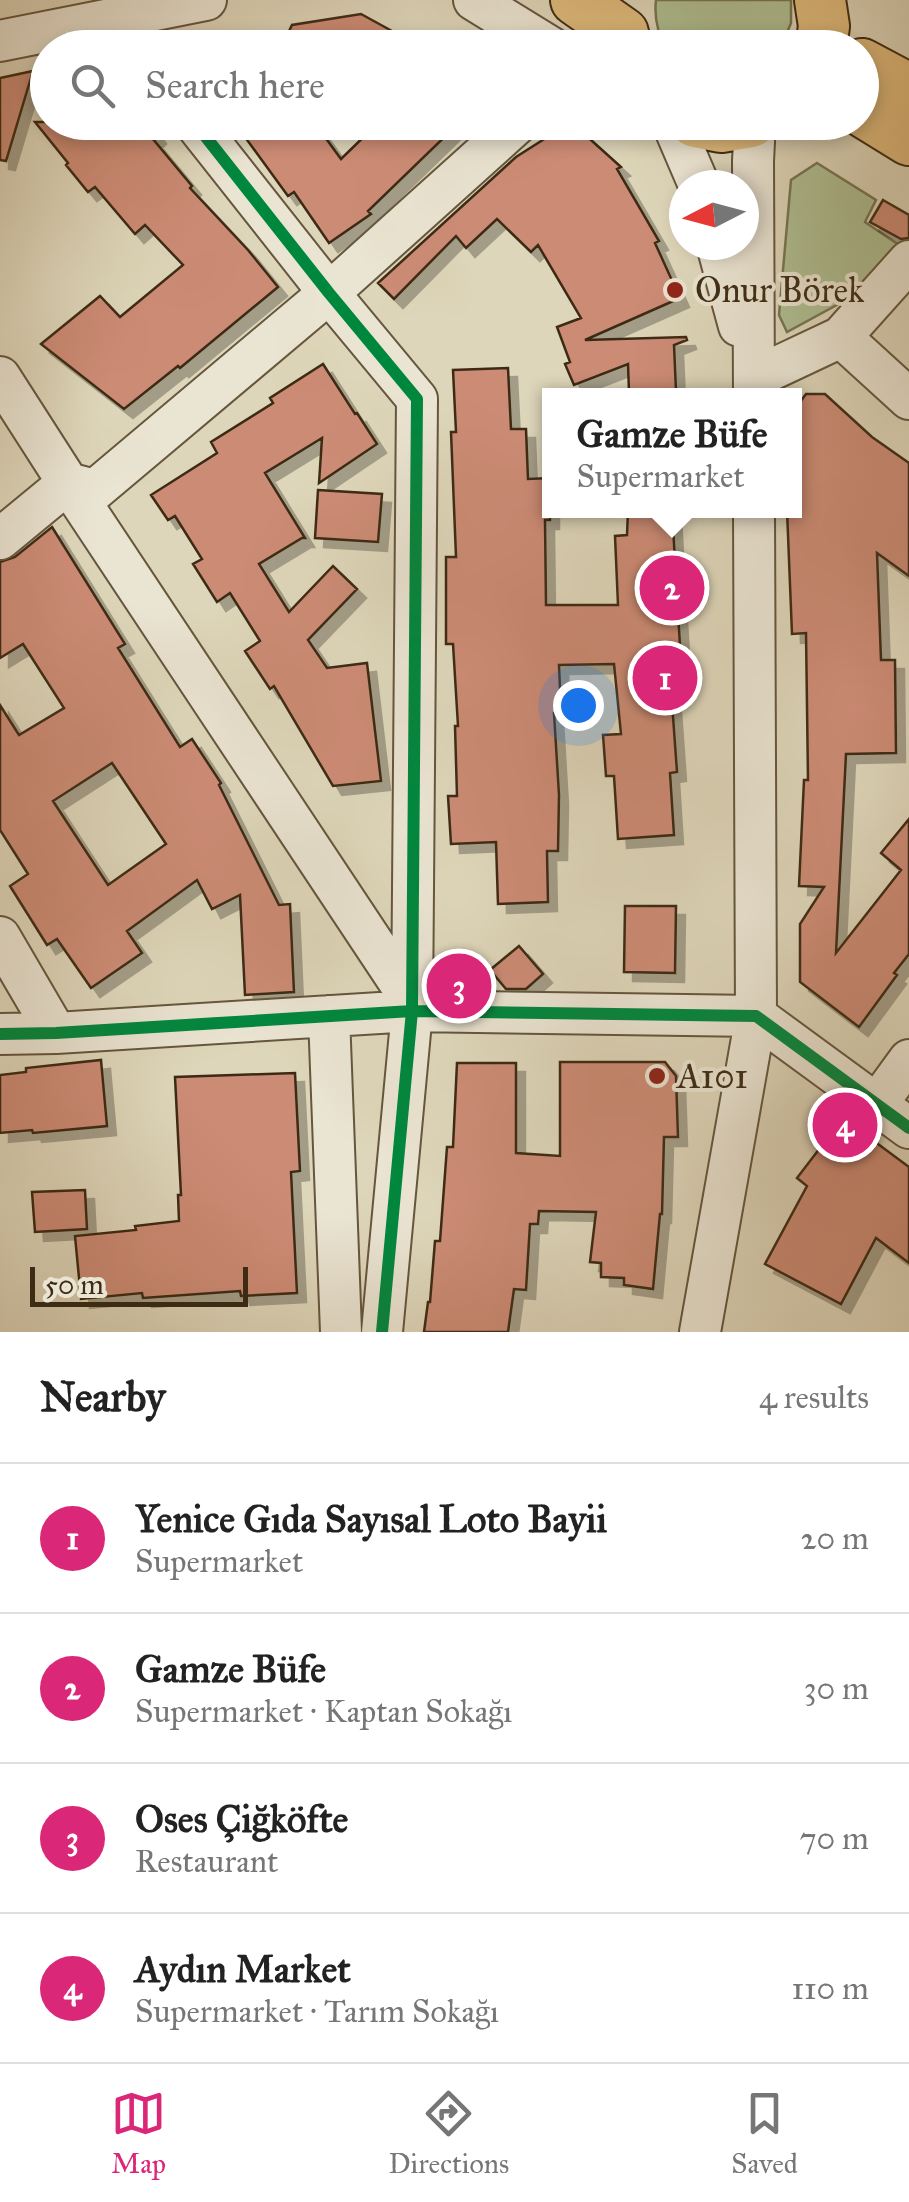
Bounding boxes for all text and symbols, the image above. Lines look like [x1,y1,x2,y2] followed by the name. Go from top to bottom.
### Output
[30,30,879,140] search box
[65,58,120,113] icon: search
[145,62,325,108] text: Search here
[669,170,759,260] north arrow
[695,269,865,312] place label: Onur Börek
[664,279,686,301] marker: Onur Börek
[542,388,802,518] popup
[576,411,768,457] text: Gamze Büfe
[576,457,745,496] text: Supermarket
[640,550,704,626] pin: 2
[632,640,698,716] pin: 1
[553,680,604,731] your location
[426,948,492,1024] pin: 3
[675,1055,748,1098] place label: A101
[646,1065,668,1087] marker: A101
[812,1088,878,1162] pin: 4
[30,1262,248,1306] scale bar
[45,1267,104,1302] text: 50 m
[40,1371,165,1423] text: Nearby
[759,1378,869,1417] text: 4 results
[135,1496,607,1542] text: Yenice Gıda Sayısal Loto Bayii
[66,1519,79,1558] text: 1
[801,1519,869,1558] text: 20 m
[135,1542,303,1581] text: Supermarket
[135,1646,326,1692] text: Gamze Büfe
[65,1669,80,1708] text: 2
[804,1669,869,1708] text: 30 m
[135,1692,512,1731] text: Supermarket · Kaptan Sokağı
[135,1796,348,1842] text: Oses Çiğköfte
[66,1819,79,1858] text: 3
[800,1819,869,1858] text: 70 m
[135,1842,278,1881] text: Restaurant
[135,1946,351,1992] text: Aydın Market
[64,1969,81,2008] text: 4
[791,1969,869,2008] text: 110 m
[135,1992,499,2031] text: Supermarket · Tarım Sokağı
[111,2086,166,2181] tab: Map
[388,2086,509,2181] tab: Directions
[731,2086,798,2181] tab: Saved

